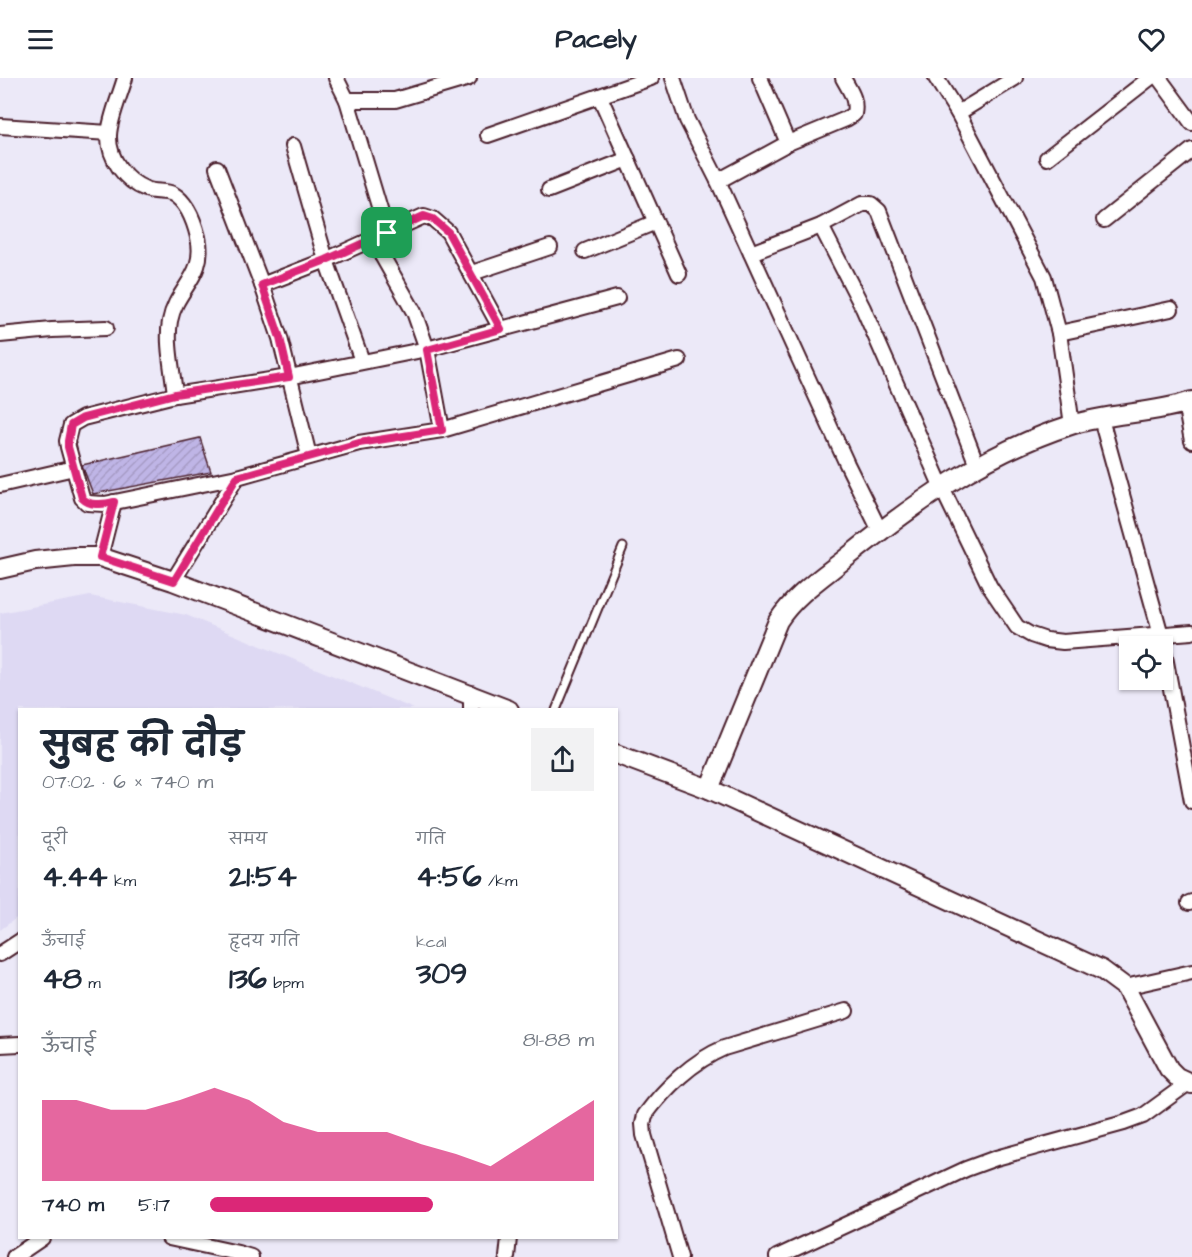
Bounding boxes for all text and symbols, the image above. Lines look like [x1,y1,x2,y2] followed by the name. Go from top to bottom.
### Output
[555,20,637,58] text: Pacely
[24,23,57,56] icon: menu
[1135,23,1168,56] icon: heart
[361,207,412,258] pin
[370,216,403,249] icon: arrive
[1119,636,1173,690] map controls
[1119,636,1173,690] button: locate
[42,722,243,768] text: सुबह की दौड़
[531,728,594,791] button: share
[42,768,213,796] text: 07:02 · 6 × 740 m
[42,828,67,850] text: दूरी
[229,828,267,850] text: समय
[416,828,445,850] text: गति
[42,856,107,898] text: 4.44
[229,856,297,898] text: 21:54
[416,856,481,898] text: 4:56
[107,870,136,892] text: km
[481,870,517,892] text: /km
[42,930,85,952] text: ऊँचाई
[229,930,299,952] text: हृदय गति
[416,931,447,953] text: kcal
[416,953,467,995] text: 309
[42,958,82,1000] text: 48
[229,958,267,1000] text: 136
[82,972,101,994] text: m
[267,972,304,994] text: bpm
[523,1026,594,1054] text: 81–88 m
[42,1032,96,1060] text: ऊँचाई
[42,1191,104,1219] text: 740 m
[138,1191,170,1219] text: 5:17

